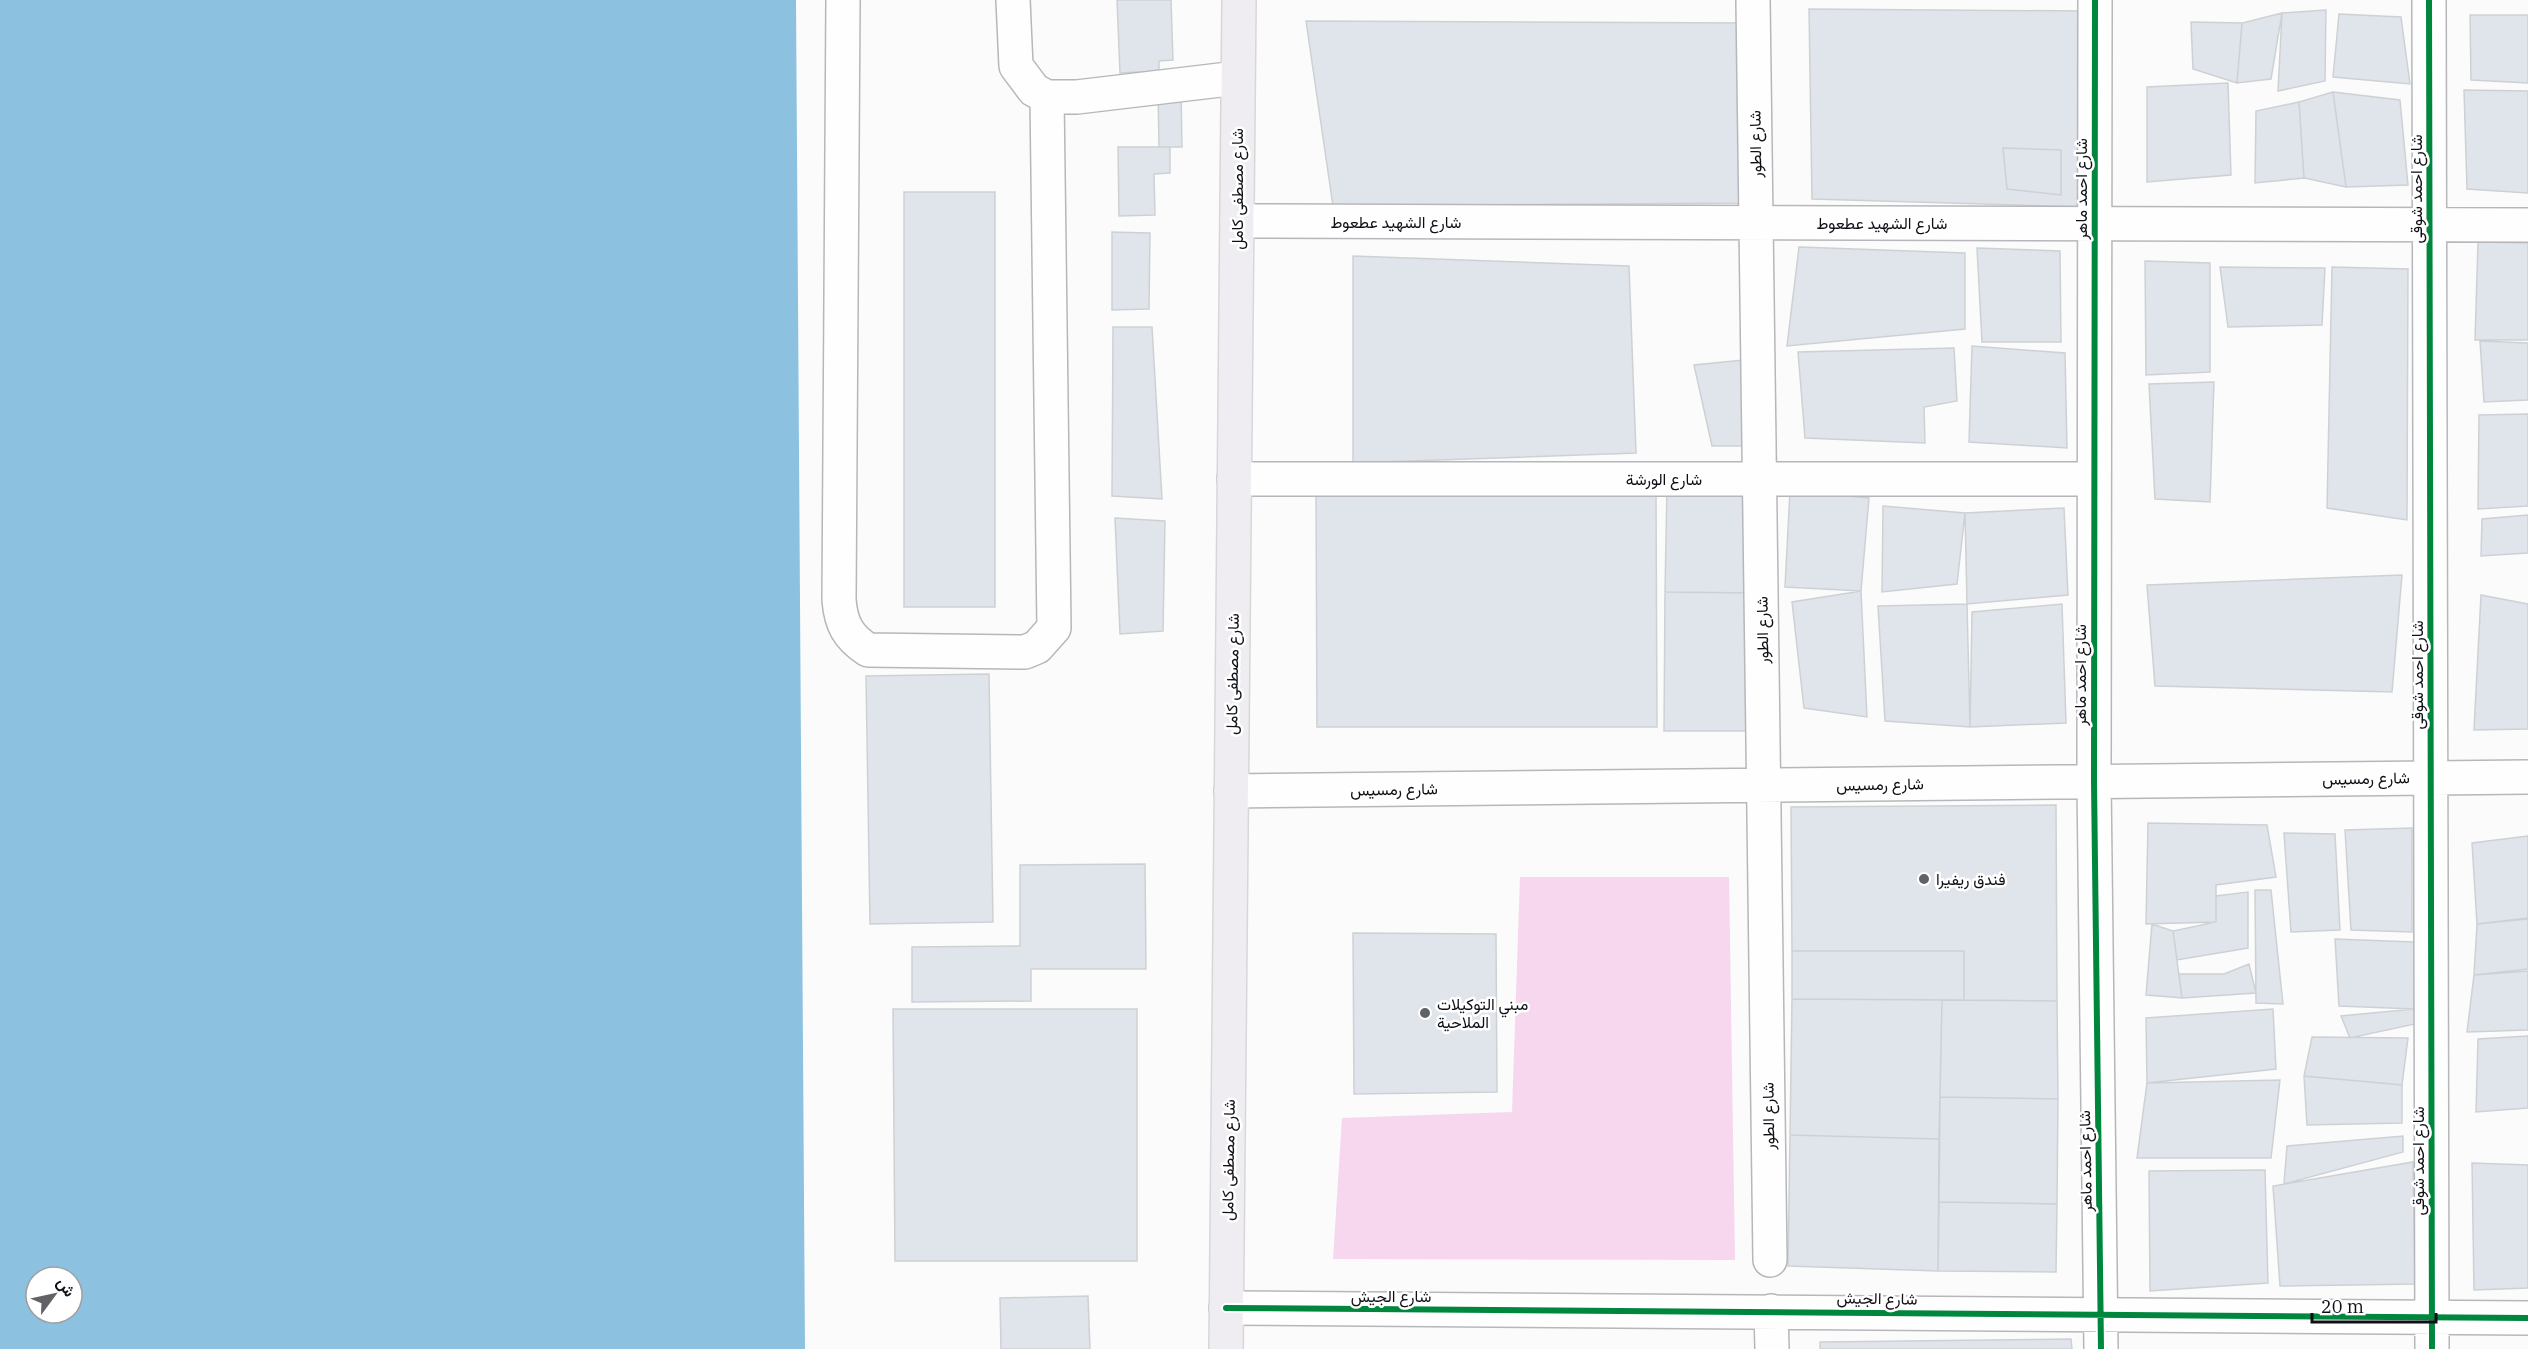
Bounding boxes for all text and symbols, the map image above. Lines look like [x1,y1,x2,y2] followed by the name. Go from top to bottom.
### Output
[1744,110,1768,179] street label: شارع الطور
[1227,128,1249,250] street label: شارع مصطفى كامل
[2406,134,2428,244] street label: شارع احمد شوقى
[2071,138,2093,241] street label: شارع احمد ماهر
[1331,212,1461,234] street label: شارع الشهيد عطعوط
[1817,213,1947,235] street label: شارع الشهيد عطعوط
[1626,469,1702,491] street label: شارع الورشة
[1751,596,1775,665] street label: شارع الطور
[1221,613,1245,735] street label: شارع مصطفى كامل
[2407,620,2429,730] street label: شارع احمد شوقى
[2070,624,2092,727] street label: شارع احمد ماهر
[2322,767,2410,791] street label: شارع رمسيس
[1836,773,1924,797] street label: شارع رمسيس
[1350,778,1438,802] street label: شارع رمسيس
[1936,869,2006,890] place label: فندق ريفيرا
[1917,872,1931,886] marker: فندق ريفيرا
[1437,994,1528,1032] place label: مبني التوكيلات الملاحية
[1418,1006,1432,1020] marker: مبني التوكيلات الملاحية
[1757,1082,1781,1151] street label: شارع الطور
[1217,1099,1241,1221] street label: شارع مصطفى كامل
[2408,1106,2430,1216] street label: شارع احمد شوقى
[2074,1110,2098,1213] street label: شارع احمد ماهر
[24,1265,84,1325] north arrow
[53,1273,80,1300] text: ش
[1351,1286,1431,1308] street label: شارع الجيش
[2312,1286,2436,1324] scale bar
[1836,1287,1918,1311] street label: شارع الجيش
[2321,1295,2364,1318] text: 20 m

